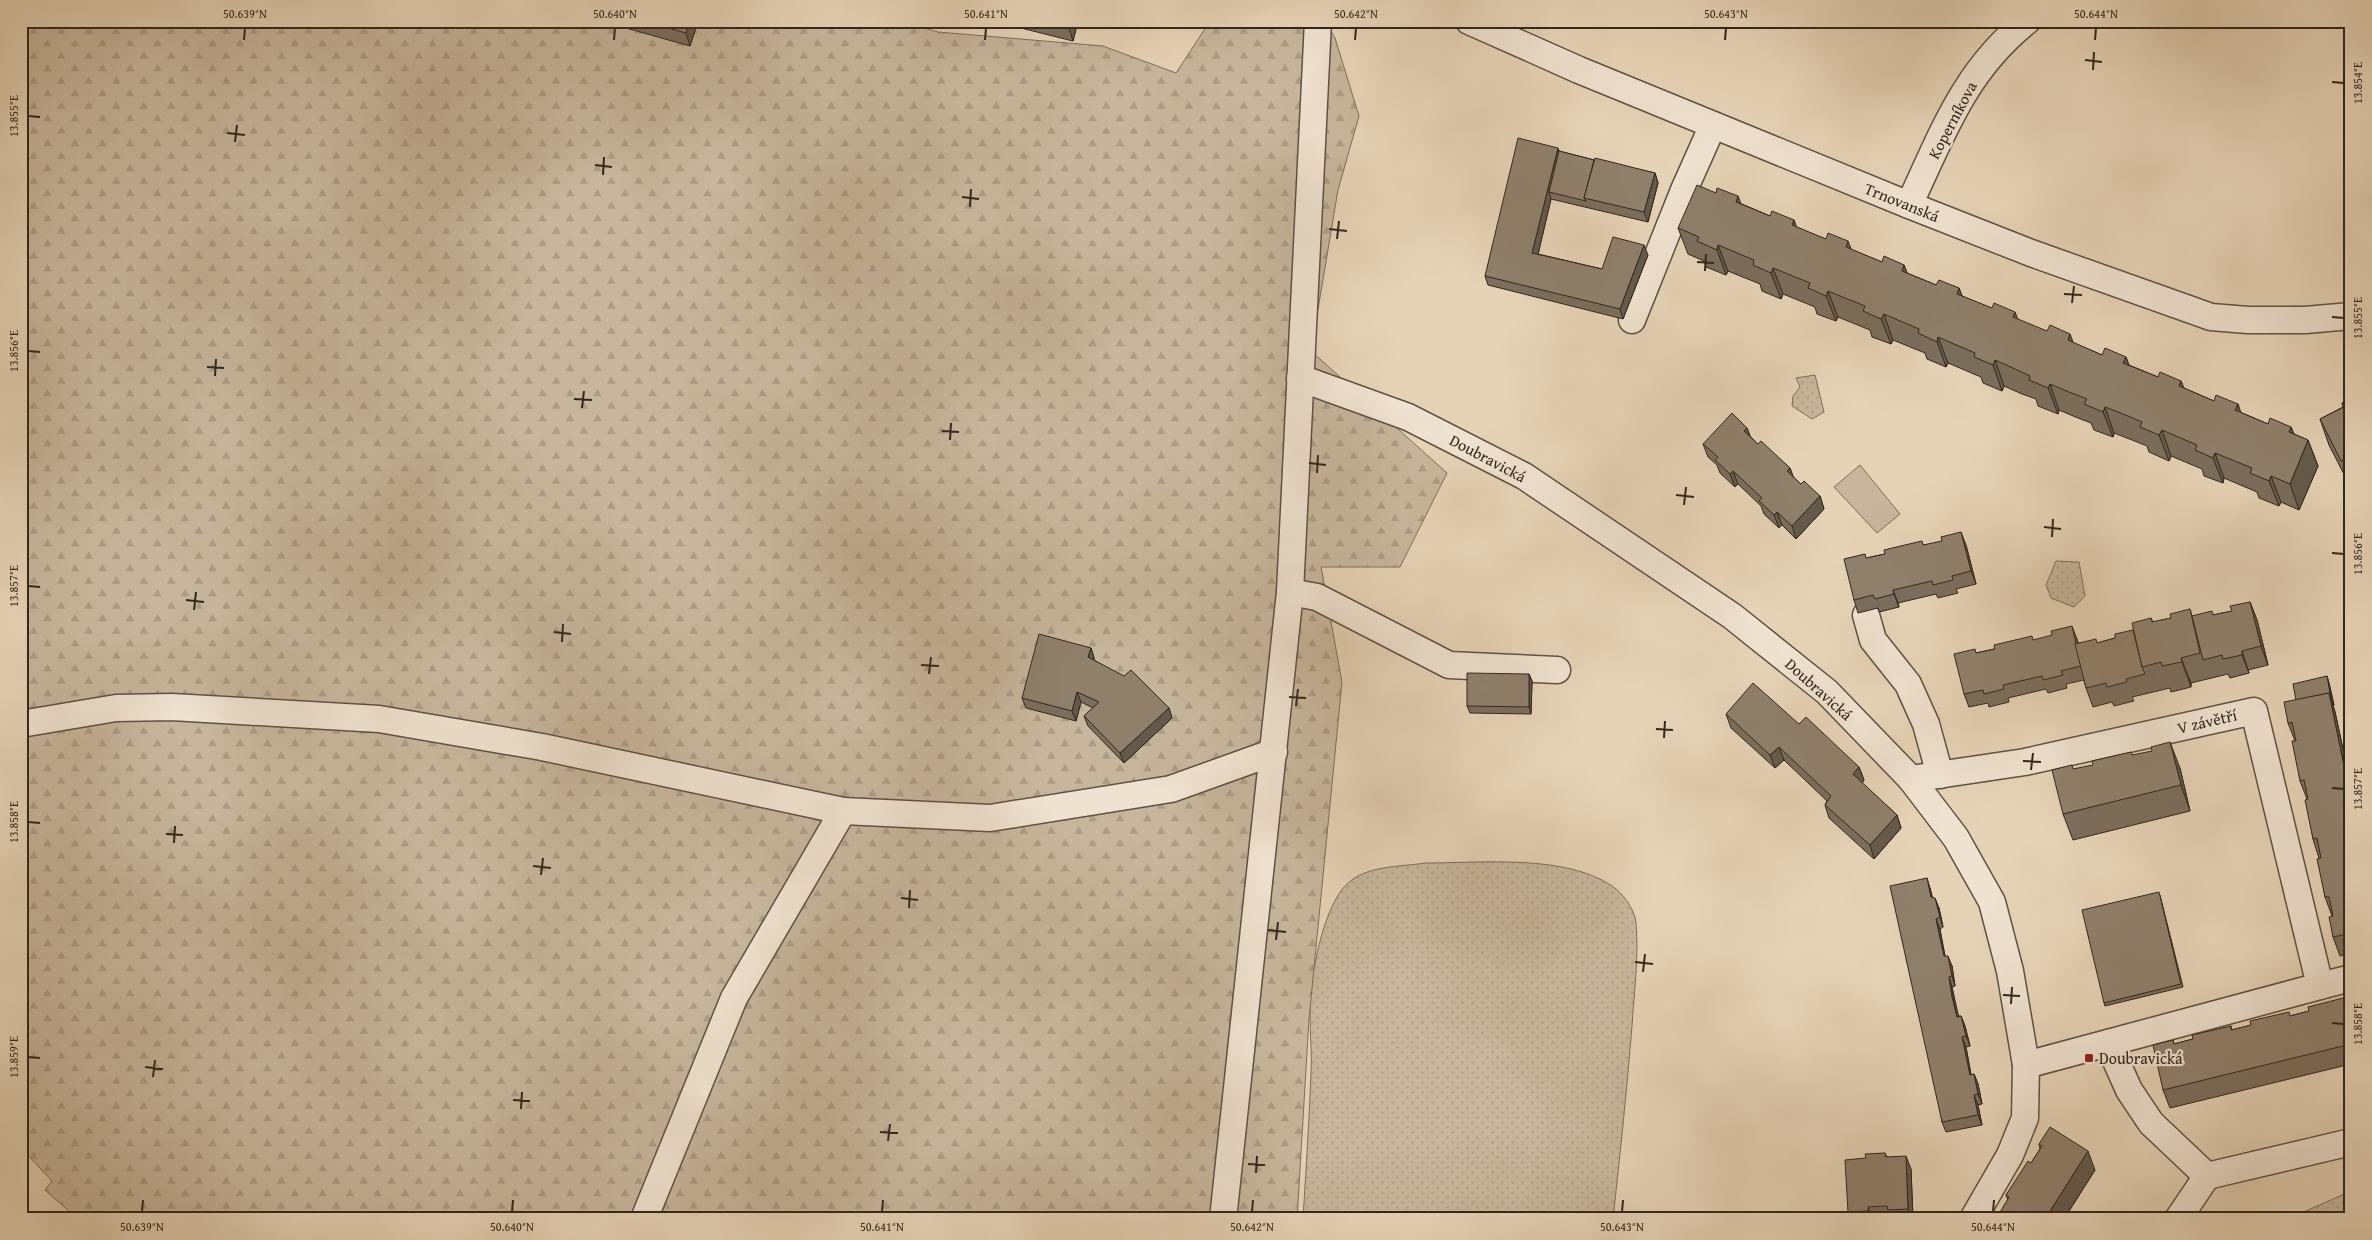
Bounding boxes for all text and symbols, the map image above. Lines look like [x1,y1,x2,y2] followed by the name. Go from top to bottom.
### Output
[223,5,267,22] text: 50.639°N
[593,5,637,22] text: 50.640°N
[964,5,1008,22] text: 50.641°N
[1334,5,1378,22] text: 50.642°N
[1704,5,1748,22] text: 50.643°N
[2074,5,2118,22] text: 50.644°N
[2349,62,2366,104] text: 13.854°E
[1922,77,1983,163] street label: Koperníkova
[5,95,22,137] text: 13.855°E
[1861,176,1943,228] street label: Trnovanská
[2349,297,2366,339] text: 13.855°E
[5,330,22,372] text: 13.856°E
[1445,428,1531,488] street label: Doubravická
[2349,533,2366,575] text: 13.856°E
[5,565,22,607] text: 13.857°E
[1780,652,1858,726] street label: Doubravická
[2175,702,2240,740] street label: V závětří
[2349,768,2366,810] text: 13.857°E
[5,801,22,843] text: 13.858°E
[2349,1003,2366,1045] text: 13.858°E
[5,1036,22,1078] text: 13.859°E
[2099,1046,2183,1070] place label: Doubravická
[2083,1052,2095,1064] marker: Doubravická
[120,1218,164,1235] text: 50.639°N
[490,1218,534,1235] text: 50.640°N
[860,1218,904,1235] text: 50.641°N
[1230,1218,1274,1235] text: 50.642°N
[1600,1218,1644,1235] text: 50.643°N
[1971,1218,2015,1235] text: 50.644°N

